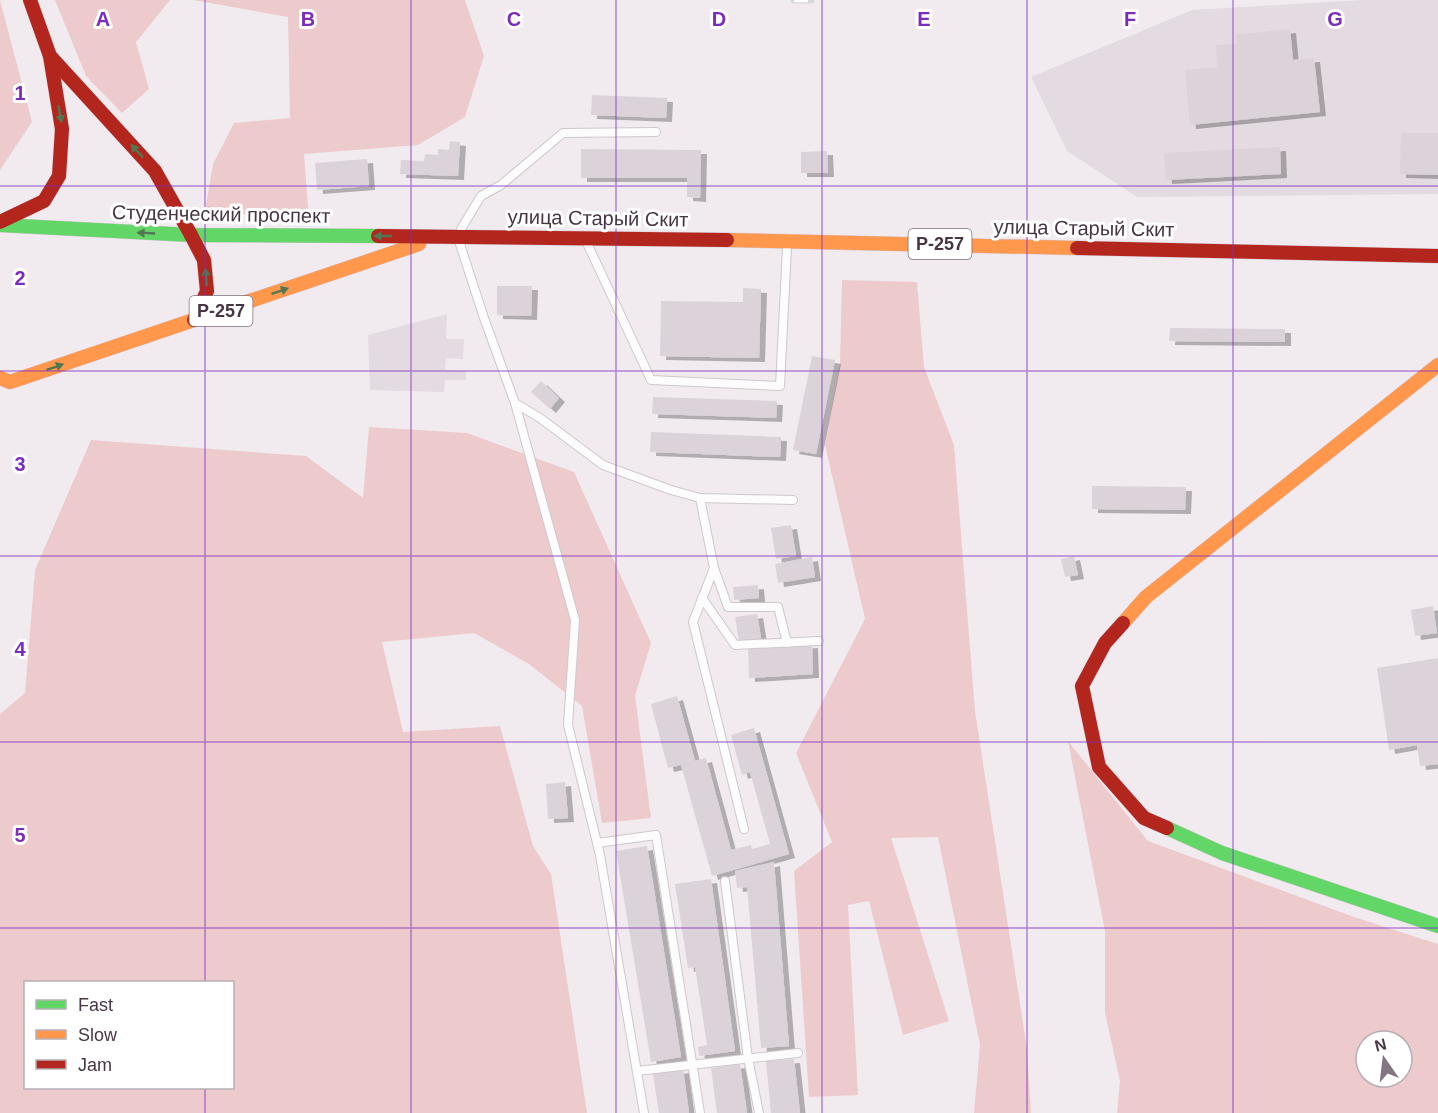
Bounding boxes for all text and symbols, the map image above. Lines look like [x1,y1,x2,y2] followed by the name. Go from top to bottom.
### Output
[96,8,110,30] text: A
[301,8,315,30] text: B
[507,8,521,30] text: C
[712,8,726,30] text: D
[917,8,931,30] text: E
[1124,8,1136,30] text: F
[1327,8,1343,30] text: G
[14,82,26,104] text: 1
[55,104,64,123] one-way arrow
[131,144,144,159] one-way arrow
[112,201,330,227] street label: Студенческий проспект
[507,205,689,231] street label: улица Старый Скит
[993,215,1175,241] street label: улица Старый Скит
[137,228,156,237] one-way arrow
[908,229,972,259] road number: Р-257
[374,231,393,241] one-way arrow
[14,267,26,289] text: 2
[201,268,211,287] one-way arrow
[271,286,289,295] one-way arrow
[190,296,252,326] road number: Р-257
[46,361,64,371] one-way arrow
[14,453,26,475] text: 3
[14,638,26,660] text: 4
[14,824,26,846] text: 5
[24,981,234,1089] legend
[78,995,113,1015] text: Fast
[78,1025,118,1045] text: Slow
[1354,1029,1414,1089] north arrow
[1373,1035,1388,1055] text: N
[78,1055,112,1075] text: Jam

